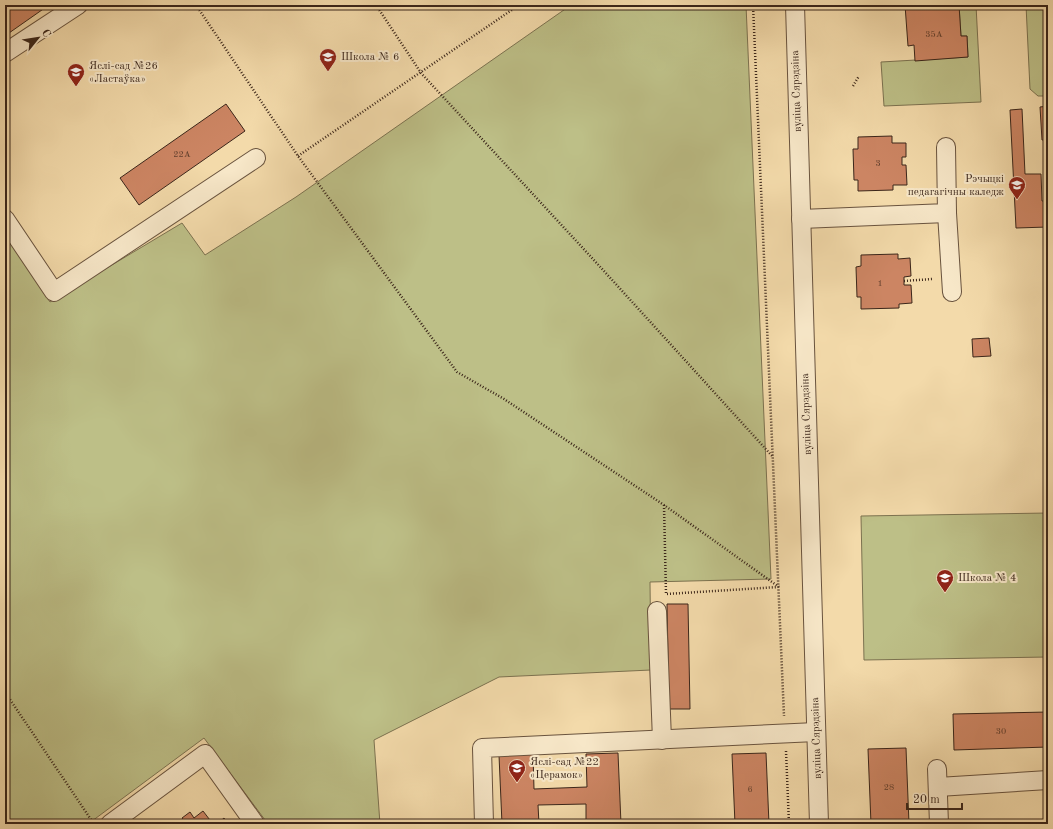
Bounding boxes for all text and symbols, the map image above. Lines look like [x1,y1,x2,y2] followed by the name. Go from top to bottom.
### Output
[18,18,58,58] north arrow
[39,28,52,40] text: С
[925,30,943,39] house number: 35А
[318,47,338,72] school or university icon: Школа № 6
[790,49,804,132] street label: вуліца Сярэдзіна
[341,52,399,63] place label: Школа № 6
[89,61,158,85] place label: Яслі-сад №26 «Ластаўка»
[66,62,86,87] school or university icon: Яслі-сад №26 «Ластаўка»
[173,150,191,159] house number: 22А
[875,159,881,168] house number: 3
[908,174,1004,198] place label: Рэчыцкі педагагічны каледж
[1007,175,1027,200] school or university icon: Рэчыцкі педагагічны каледж
[877,279,883,288] house number: 1
[800,372,814,455] street label: вуліца Сярэдзіна
[935,568,955,593] school or university icon: Школа № 4
[958,573,1016,584] place label: Школа № 4
[810,696,824,779] street label: вуліца Сярэдзіна
[996,727,1006,736] house number: 30
[530,757,599,781] place label: Яслі-сад №22 «Церамок»
[507,758,527,783] school or university icon: Яслі-сад №22 «Церамок»
[884,783,894,792] house number: 28
[747,785,753,794] house number: 6
[907,785,962,811] scale bar
[913,794,940,806] text: 20 m

